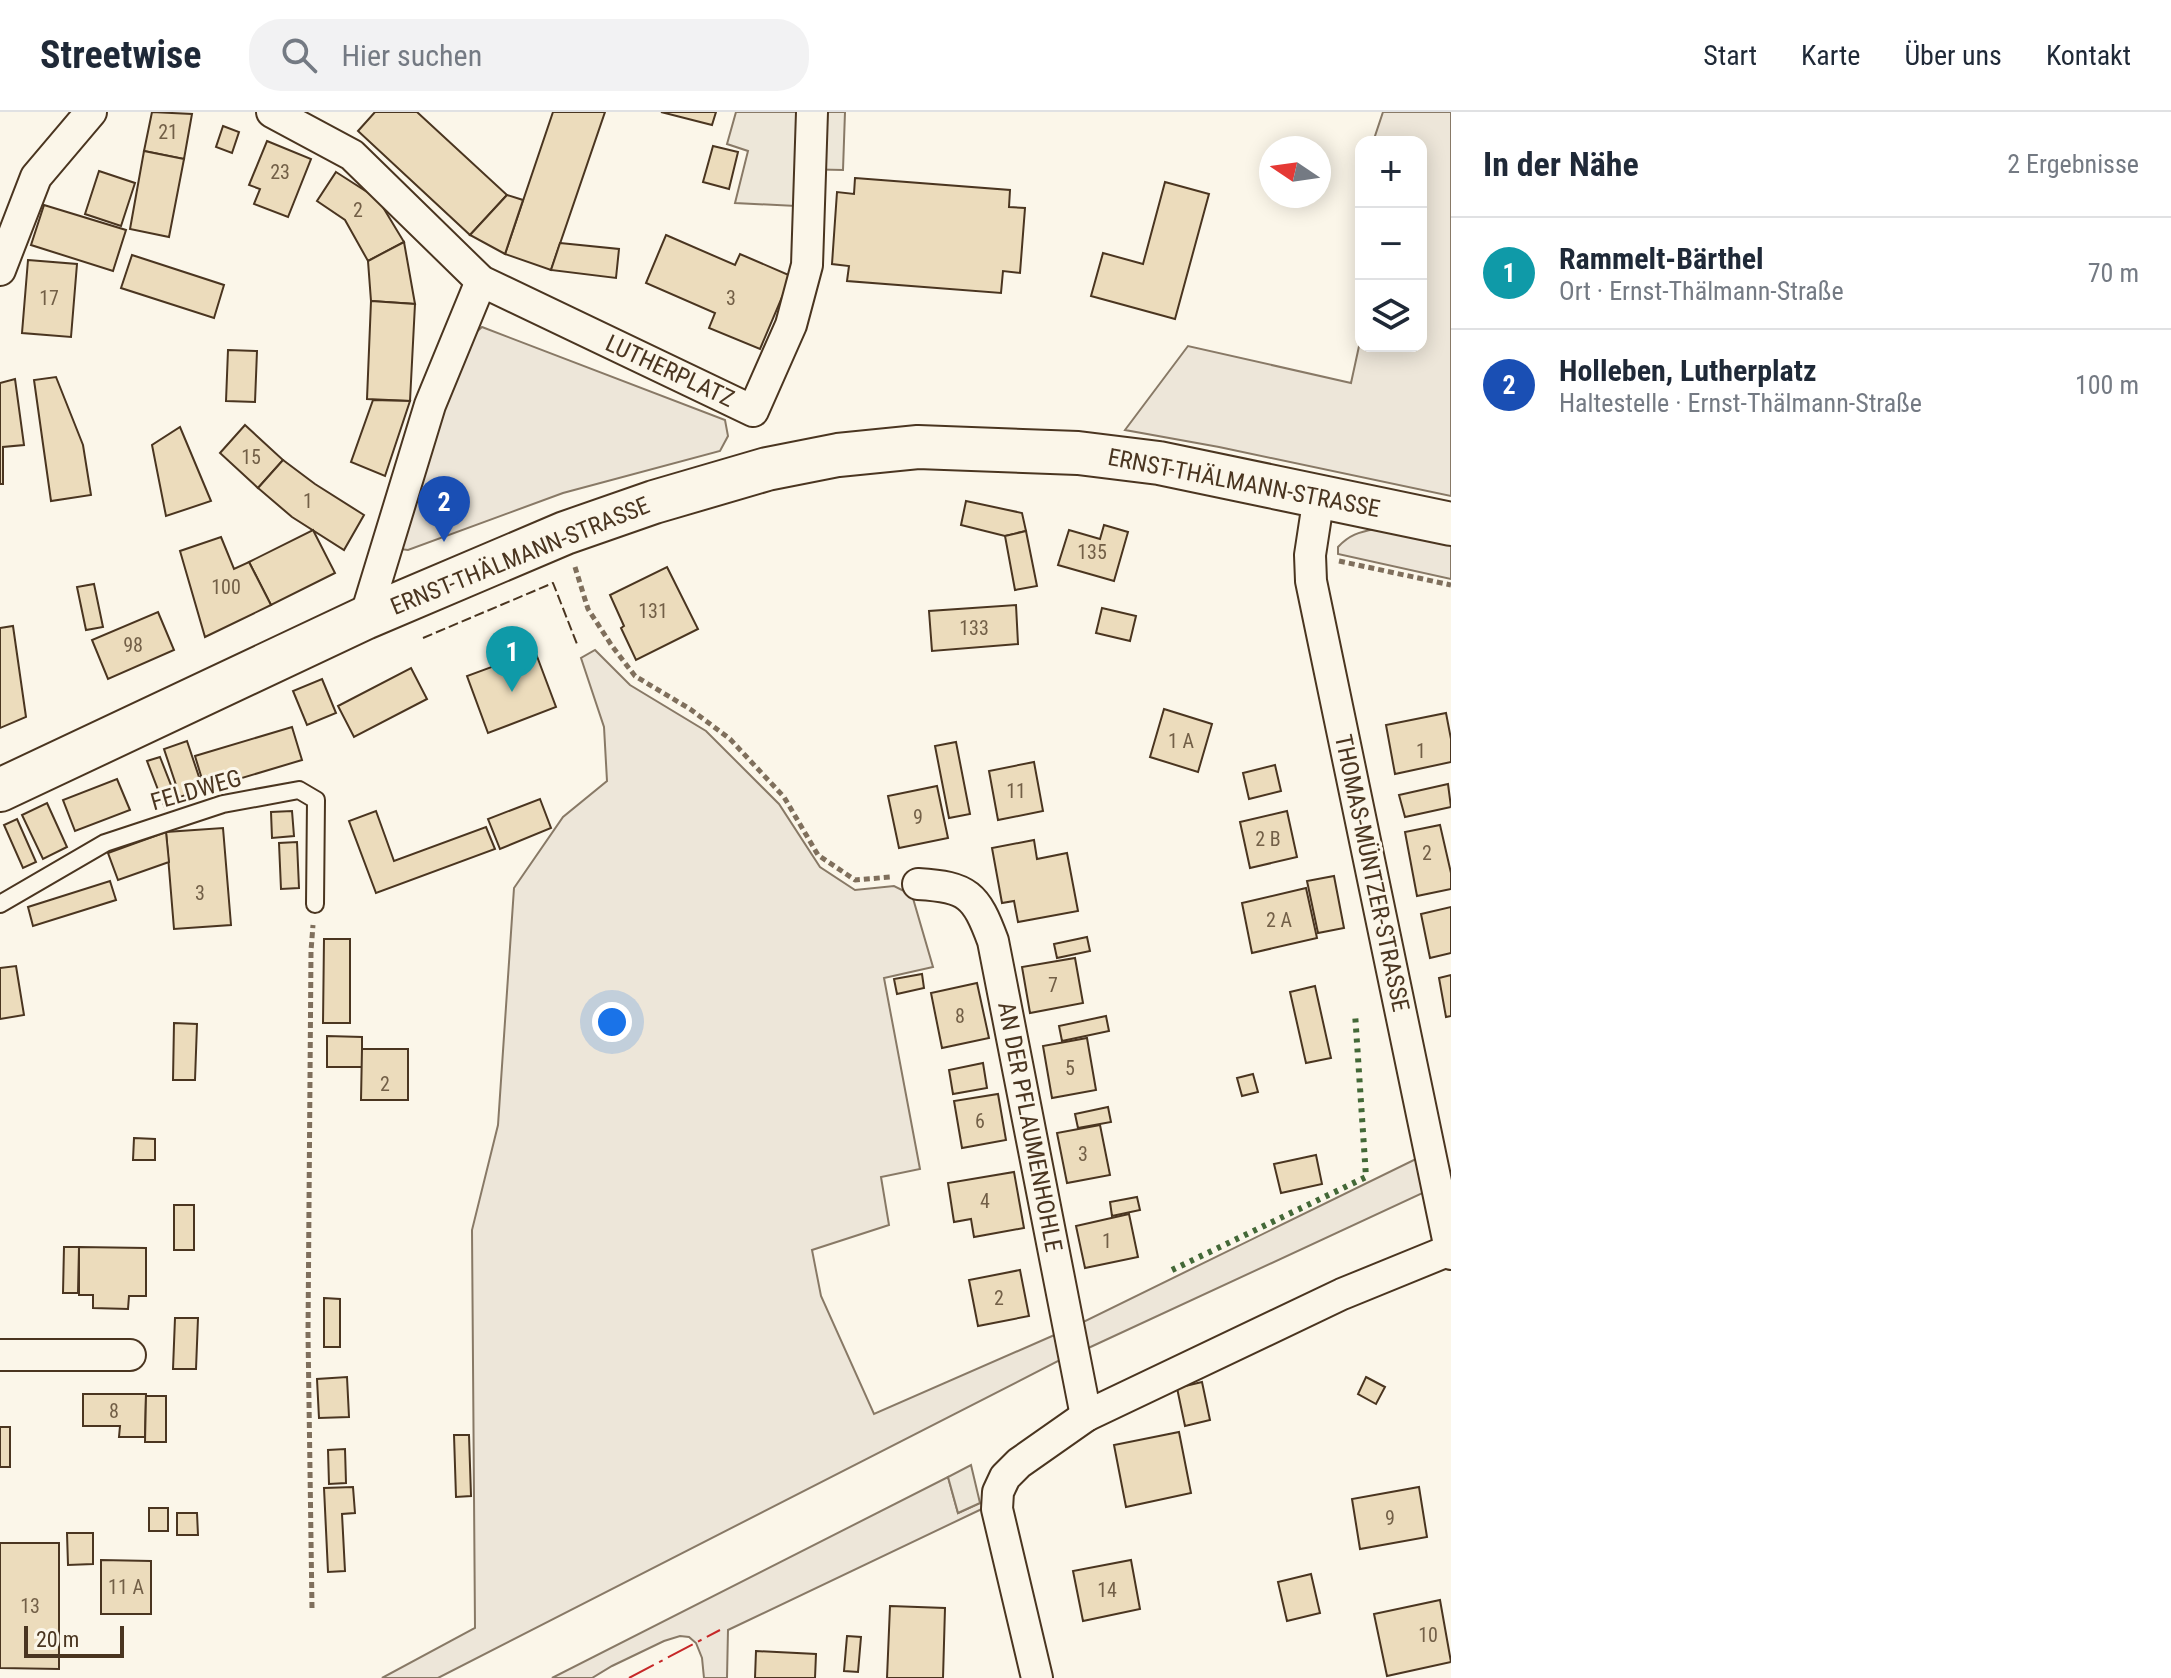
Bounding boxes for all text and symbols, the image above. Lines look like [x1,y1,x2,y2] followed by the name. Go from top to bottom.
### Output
[249,19,809,91] search box
[40,33,201,77] text: Streetwise
[277,33,321,77] icon: search
[341,38,482,73] text: Hier suchen
[1703,39,1757,72] text: Start
[1801,39,1860,72] text: Karte
[1904,39,2002,72] text: Über uns
[2046,39,2131,72] text: Kontakt
[158,120,178,144] house number: 21
[1259,136,1331,208] north arrow
[1355,136,1427,352] map controls
[1355,136,1427,208] button: +
[1483,144,1639,184] text: In der Nähe
[2007,149,2139,179] text: 2 Ergebnisse
[270,160,290,184] house number: 23
[353,198,363,222] house number: 2
[1355,208,1427,280] button: −
[1559,241,1764,276] text: Rammelt-Bärthel
[1502,258,1516,288] text: 1
[2088,258,2139,288] text: 70 m
[1559,276,1844,306] text: Ort · Ernst-Thälmann-Straße
[1355,280,1427,352] button: layers
[39,286,59,310] house number: 17
[726,286,736,310] house number: 3
[601,329,739,413] street label: LUTHERPLATZ
[1559,353,1817,388] text: Holleben, Lutherplatz
[1502,370,1516,400] text: 2
[2075,370,2139,400] text: 100 m
[1559,388,1922,418] text: Haltestelle · Ernst-Thälmann-Straße
[1105,443,1383,523] street label: ERNST-THÄLMANN-STRASSE
[241,445,261,469] house number: 15
[418,476,470,542] pin: 2
[303,489,313,513] house number: 1
[386,491,654,621] street label: ERNST-THÄLMANN-STRASSE
[1077,540,1107,564] house number: 135
[211,575,241,599] house number: 100
[638,599,668,623] house number: 131
[959,616,989,640] house number: 133
[486,626,538,692] pin: 1
[123,633,143,657] house number: 98
[1168,729,1194,753] house number: 1 A
[1329,732,1415,1014] street label: THOMAS-MÜNTZER-STRASSE
[1416,739,1426,763] house number: 1
[147,764,245,816] street label: FELDWEG
[1006,779,1026,803] house number: 11
[913,805,923,829] house number: 9
[1255,827,1281,851] house number: 2 B
[1422,841,1432,865] house number: 2
[195,881,205,905] house number: 3
[1266,908,1292,932] house number: 2 A
[1048,973,1058,997] house number: 7
[992,1000,1068,1254] street label: AN DER PFLAUMENHOHLE
[592,1002,632,1042] your location
[955,1004,965,1028] house number: 8
[1065,1056,1075,1080] house number: 5
[380,1072,390,1096] house number: 2
[975,1109,985,1133] house number: 6
[1078,1142,1088,1166] house number: 3
[980,1189,990,1213] house number: 4
[1102,1229,1112,1253] house number: 1
[994,1286,1004,1310] house number: 2
[109,1399,119,1423] house number: 8
[1385,1506,1395,1530] house number: 9
[108,1575,144,1599] house number: 11 A
[1097,1578,1117,1602] house number: 14
[20,1594,40,1618] house number: 13
[24,1622,124,1658] scale bar
[1418,1623,1438,1647] house number: 10
[36,1627,79,1652] text: 20 m

